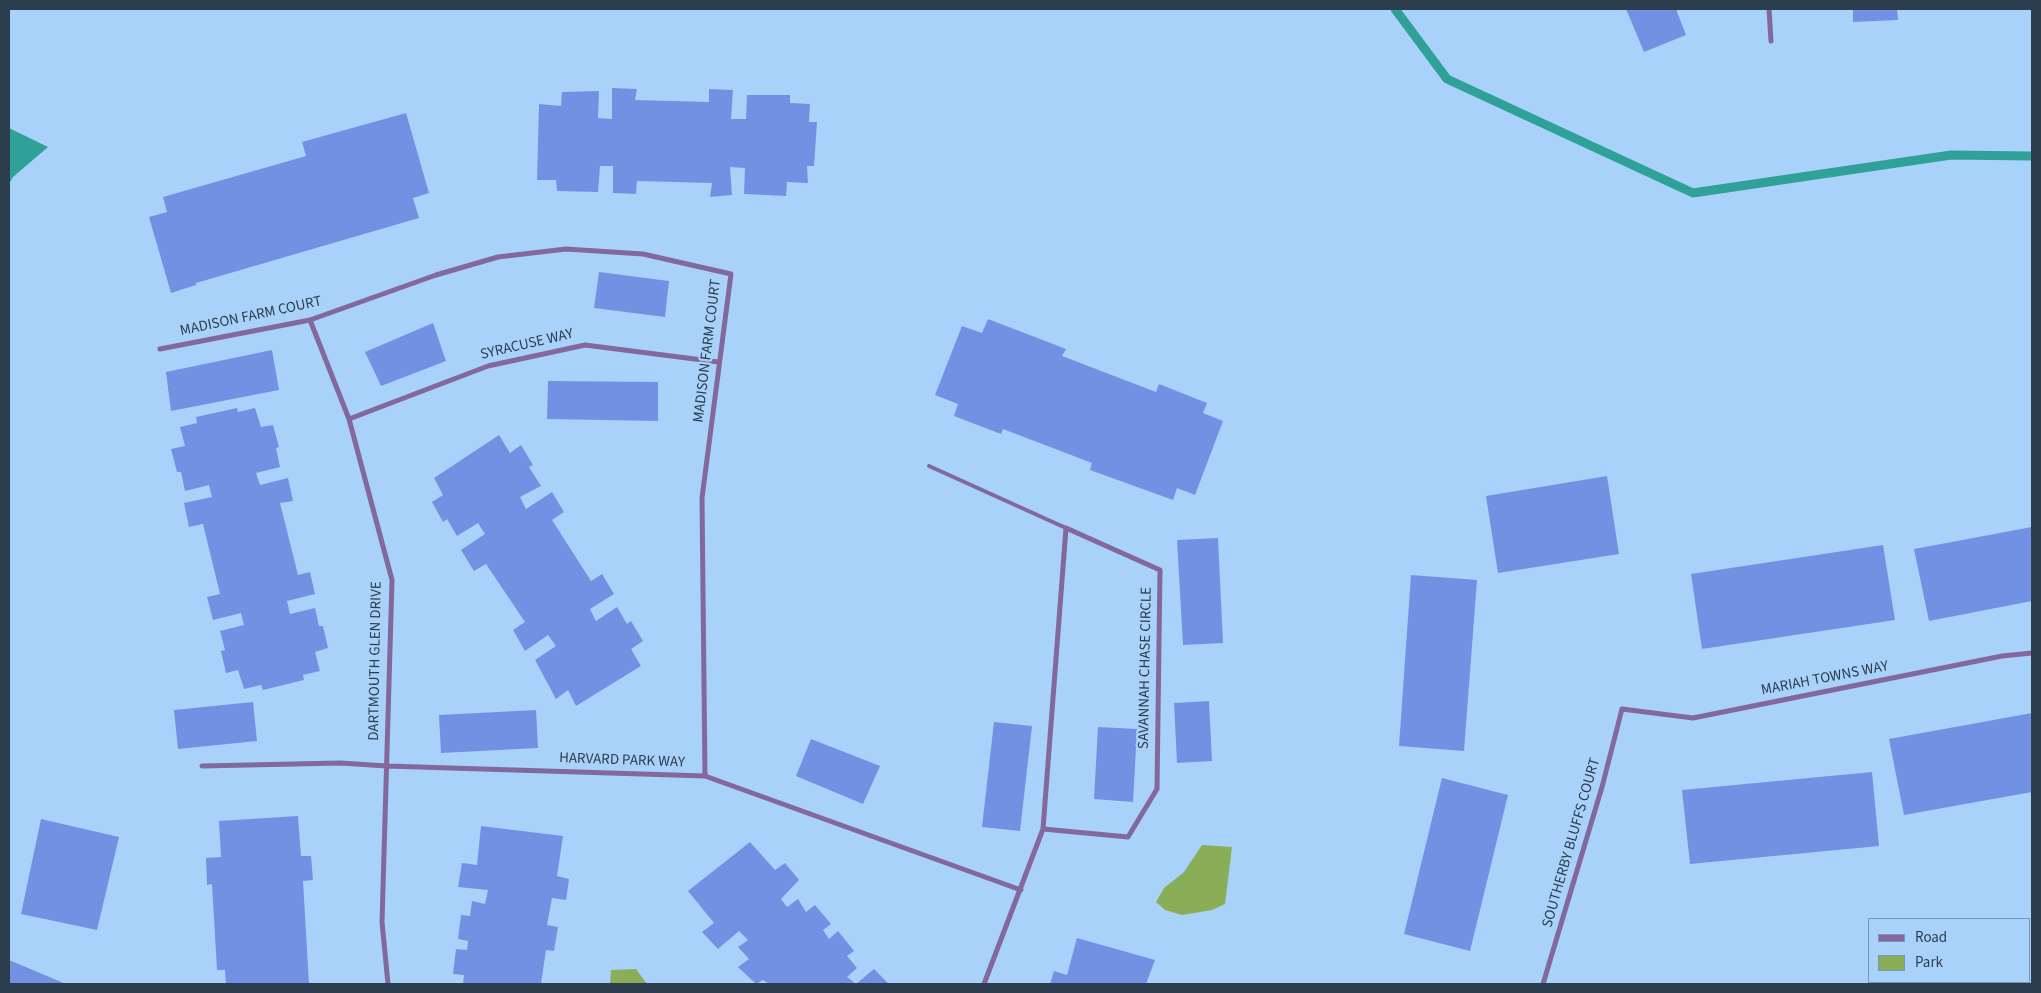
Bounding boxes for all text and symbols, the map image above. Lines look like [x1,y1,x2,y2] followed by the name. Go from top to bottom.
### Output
[690,278,726,424] street label: MADISON FARM COURT
[178,293,324,341] street label: MADISON FARM COURT
[479,326,575,364] street label: SYRACUSE WAY
[366,581,386,741] street label: DARTMOUTH GLEN DRIVE
[1136,587,1156,749] street label: SAVANNAH CHASE CIRCLE
[1760,658,1890,700] street label: MARIAH TOWNS WAY
[559,750,685,772] street label: HARVARD PARK WAY
[1539,756,1605,930] street label: SOUTHERBY BLUFFS COURT
[1868,918,2031,983] legend
[1915,927,1947,948] text: Road
[1915,952,1943,973] text: Park

